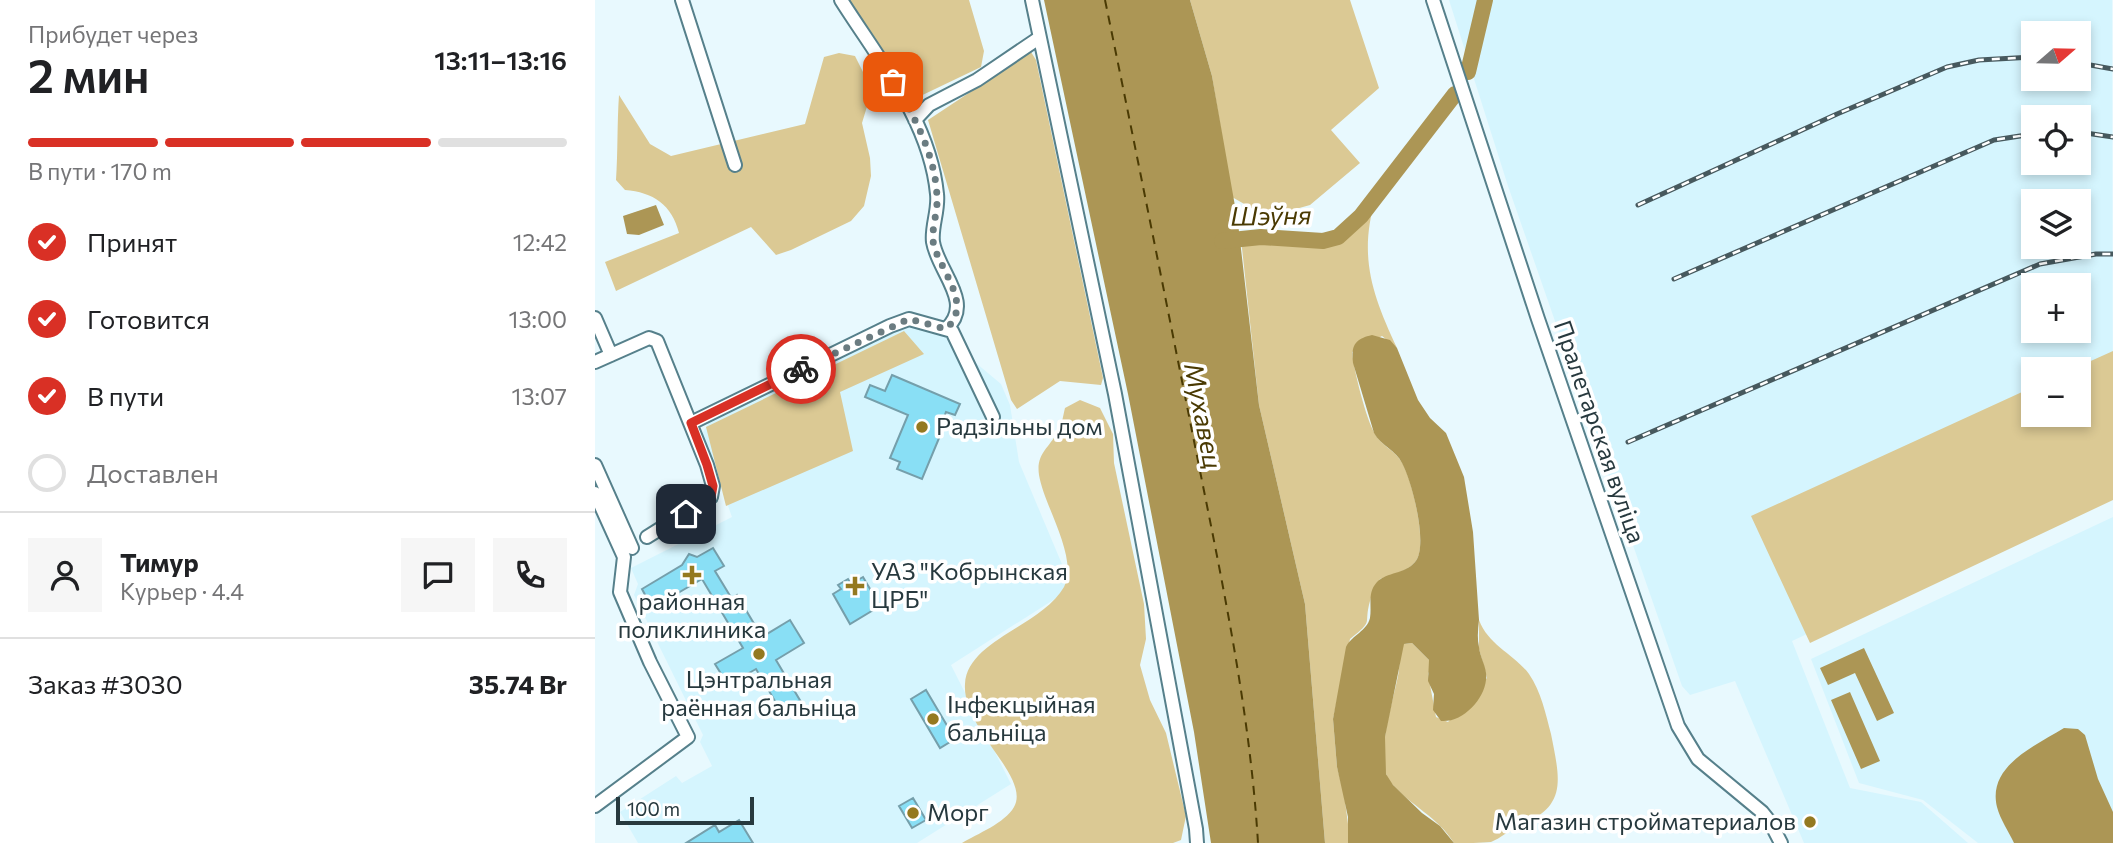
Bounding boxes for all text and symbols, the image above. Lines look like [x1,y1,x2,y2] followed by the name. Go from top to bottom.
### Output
[28,20,198,48] text: Прибудет через
[2021,21,2091,91] north arrow
[2021,21,2091,427] map controls
[434,44,567,75] text: 13:11–13:16
[28,46,150,102] text: 2 мин
[863,52,923,112] pin
[874,63,912,101] icon: bag
[2021,105,2091,175] button: locate
[28,157,172,185] text: В пути · 170 m
[2021,189,2091,259] button: layers
[1230,198,1312,231] water label: Шэўня
[28,223,66,261] icon: check
[87,226,177,257] text: Принят
[513,228,567,256] text: 12:42
[2021,273,2091,343] button: +
[28,300,66,338] icon: check
[87,303,210,334] text: Готовится
[509,305,567,333] text: 13:00
[1549,316,1652,547] street label: Пралетарская вуліца
[766,334,836,404] courier
[782,350,820,388] icon: bike
[2021,357,2091,427] button: −
[1179,360,1230,471] water label: Мухавец
[28,377,66,415] icon: check
[87,380,164,411] text: В пути
[512,382,567,410] text: 13:07
[936,411,1103,440] place label: Радзільны дом
[914,419,930,435] marker: Радзільны дом
[87,457,219,488] text: Доставлен
[656,484,716,544] pin
[667,495,705,533] icon: home
[28,538,102,612] button: person
[401,538,475,612] button: chat
[493,538,567,612] button: phone
[120,546,199,577] text: Тимур
[871,556,1068,613] place label: УАЗ "Кобрынская ЦРБ"
[682,565,702,585] marker: районная поликлиника
[845,576,865,596] marker: УАЗ "Кобрынская ЦРБ"
[120,577,244,605] text: Курьер · 4.4
[618,586,766,643] place label: районная поликлиника
[751,646,767,662] marker: Цэнтральная раённая бальніца
[661,664,857,721] place label: Цэнтральная раённая бальніца
[28,668,183,699] text: Заказ #3030
[469,668,567,699] text: 35.74 Br
[947,689,1096,746] place label: Інфекцыйная бальніца
[925,711,941,727] marker: Інфекцыйная бальніца
[616,794,754,826] scale bar
[627,797,680,820] text: 100 m
[927,797,989,826] place label: Морг
[905,805,921,821] marker: Морг
[1494,806,1796,835] place label: Магазин стройматериалов
[1802,814,1818,830] marker: Магазин стройматериалов

